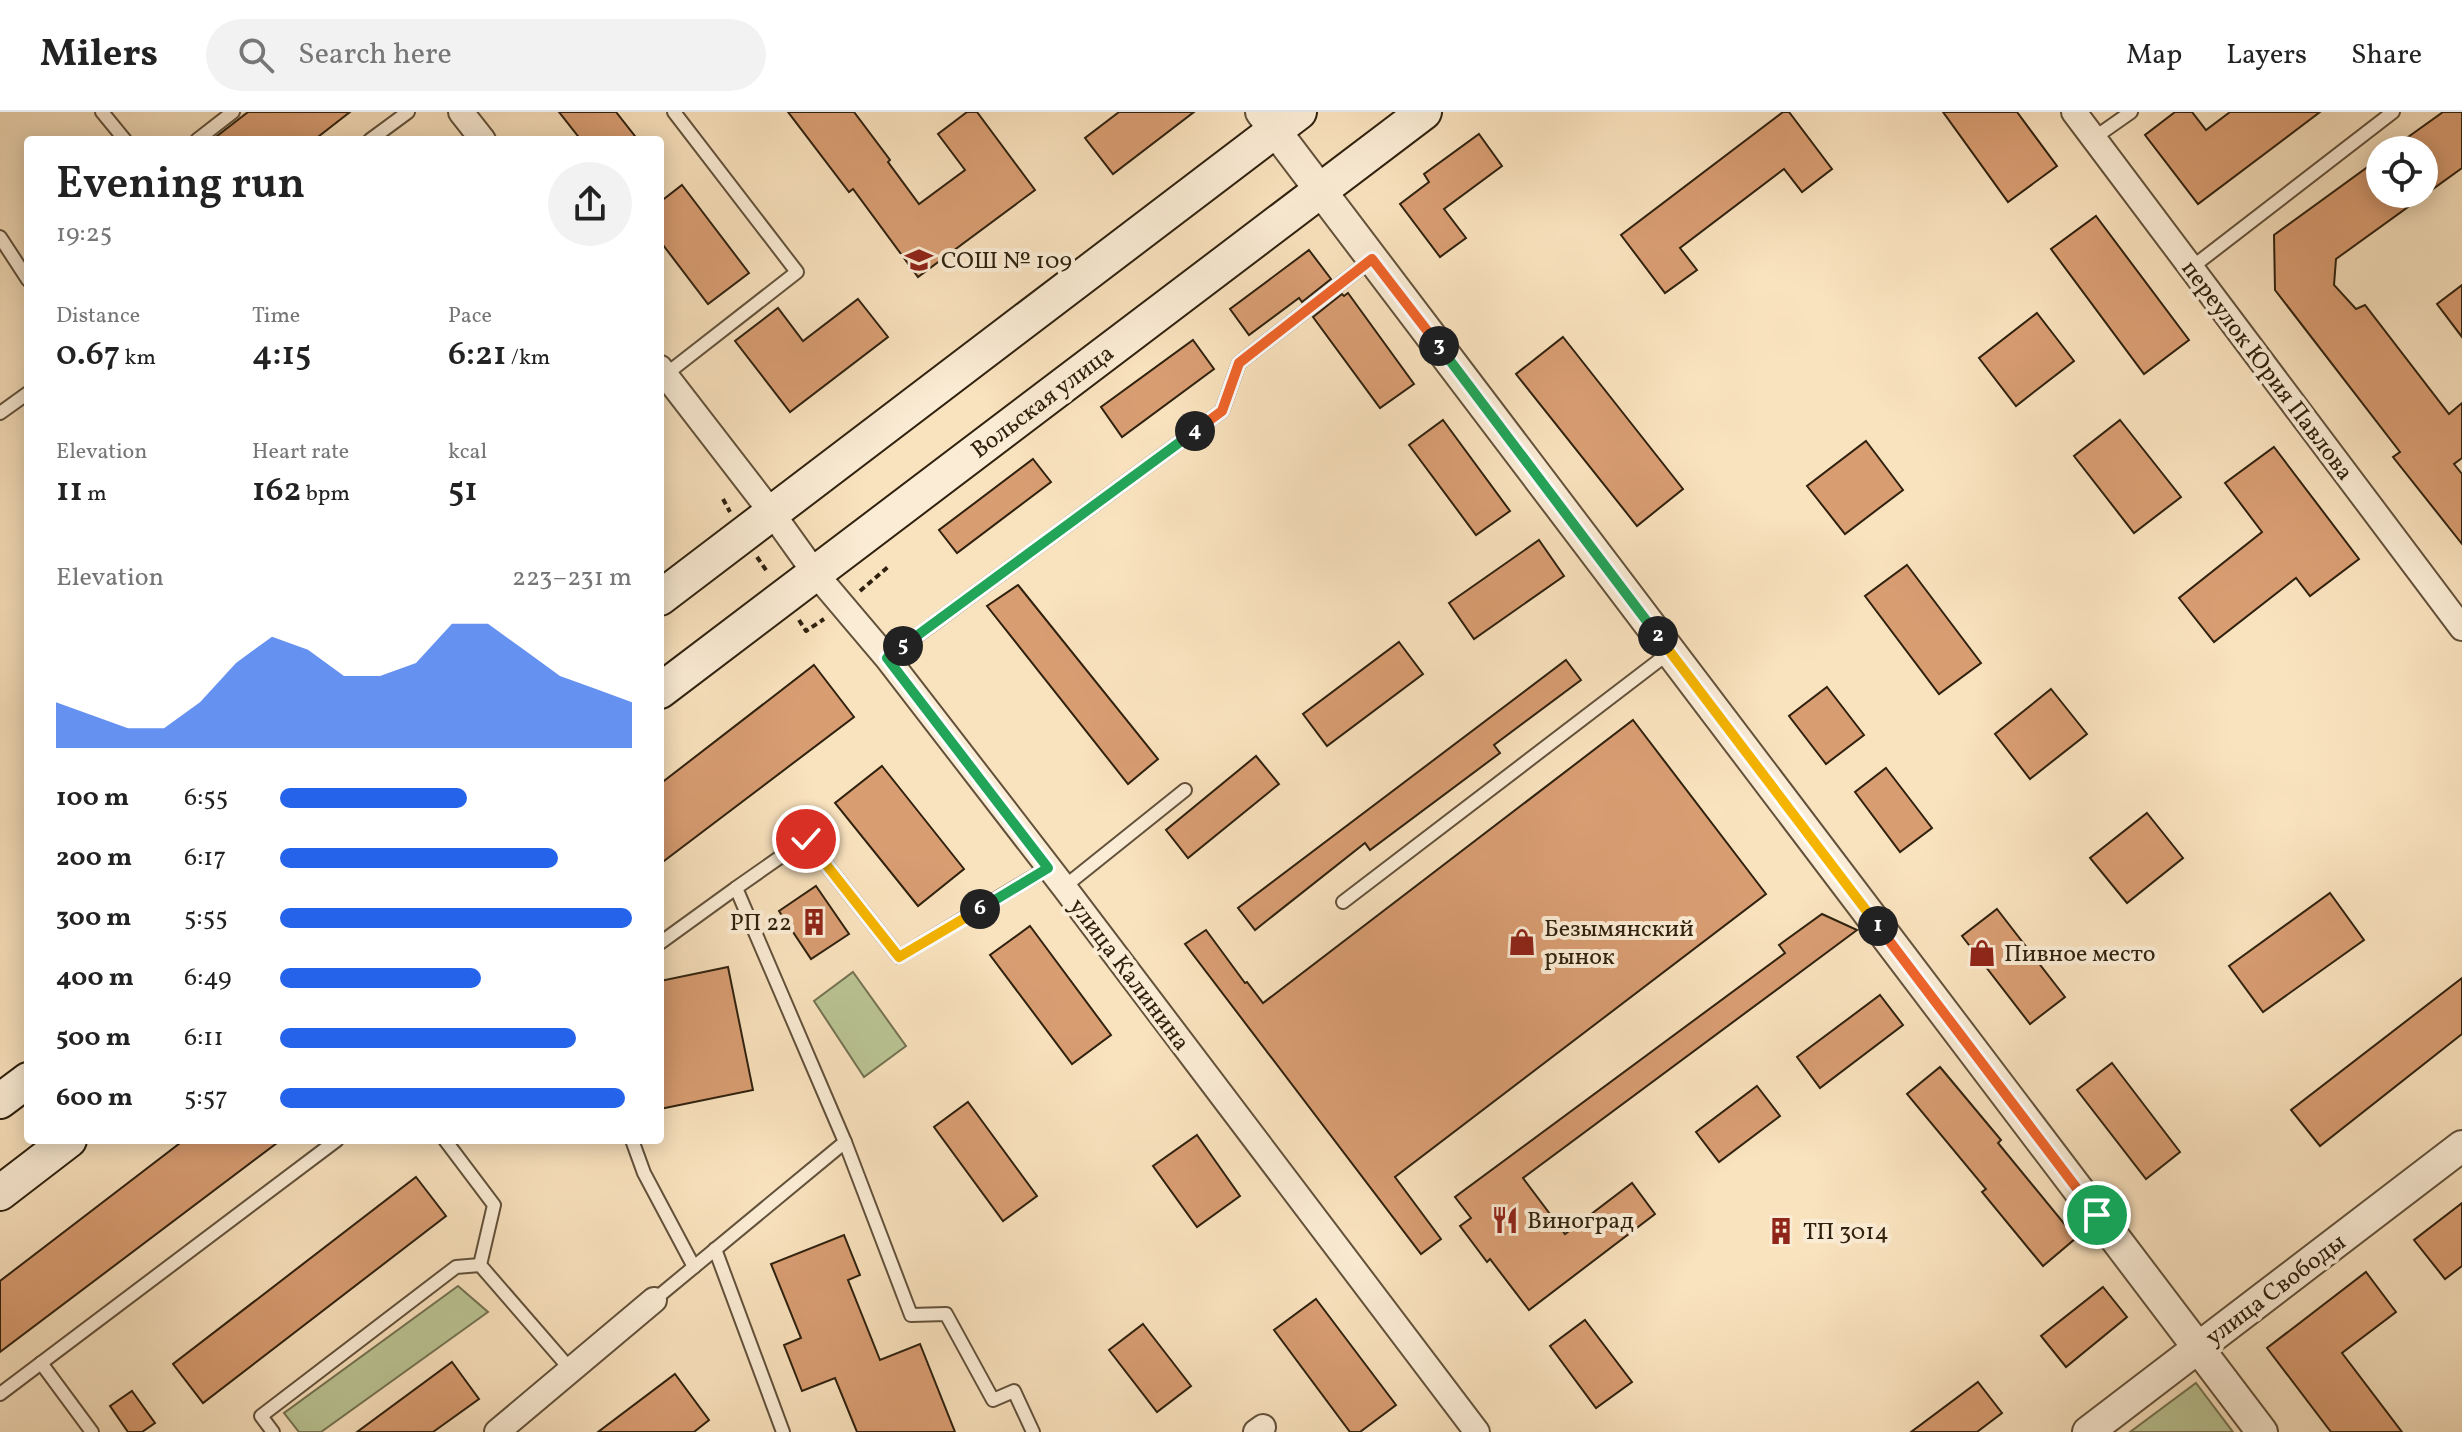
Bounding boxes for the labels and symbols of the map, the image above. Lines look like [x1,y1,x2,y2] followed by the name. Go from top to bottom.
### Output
[904,245,934,275] school or university icon: СОШ № 109
[941,245,1072,279] place label: СОШ № 109
[2172,254,2361,488] street label: переулок Юрия Павлова
[1419,326,1459,366] pin: 3
[965,337,1122,468] street label: Вольская улица
[1175,411,1215,451] pin: 4
[1638,616,1678,656] pin: 2
[883,626,923,666] pin: 5
[772,805,840,873] pin
[960,889,1000,929] pin: 6
[1060,892,1197,1059] street label: улица Калинина
[1858,906,1898,946] pin: 1
[730,907,792,941] place label: РП 22
[799,907,829,937] building icon: РП 22
[1544,913,1694,975] place label: Безымянский рынок
[1507,927,1537,957] shop icon: Безымянский рынок
[1967,938,1997,968] shop icon: Пивное место
[2004,938,2156,972] place label: Пивное место
[2063,1181,2131,1249] pin
[1490,1205,1520,1235] restaurant icon: Виноград
[1527,1205,1634,1239] place label: Виноград
[1766,1216,1796,1246] building icon: ТП 3014
[1803,1216,1889,1250] place label: ТП 3014
[2199,1226,2354,1355] street label: улица Свободы

